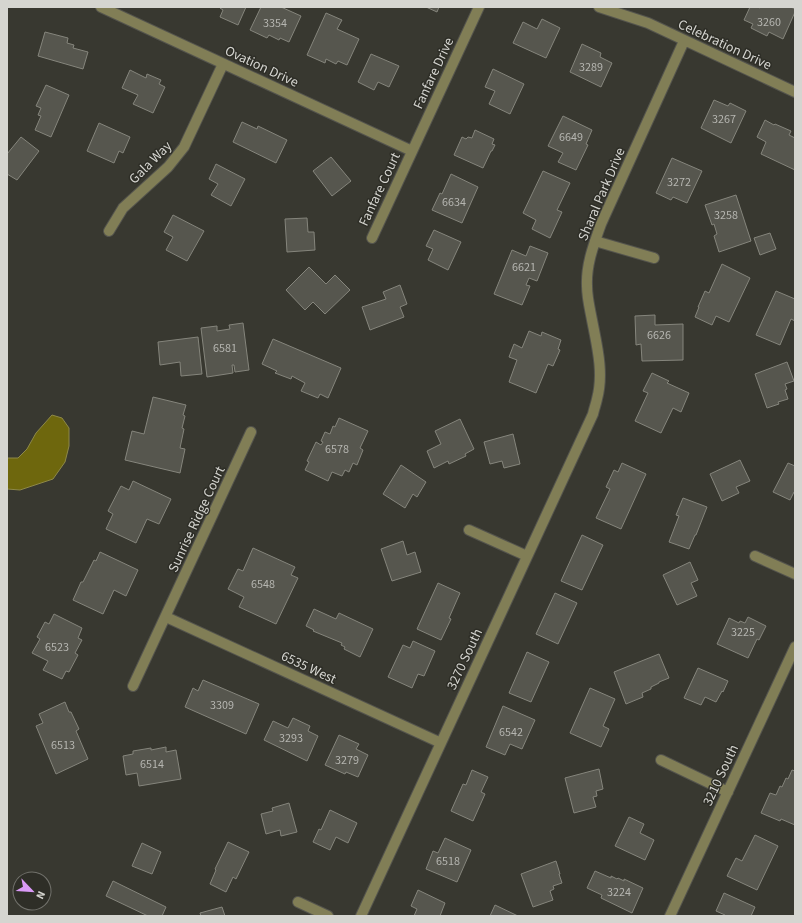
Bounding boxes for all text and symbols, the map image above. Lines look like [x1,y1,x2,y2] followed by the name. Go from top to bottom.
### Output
[675,14,775,75] street label: Celebration Drive
[757,14,781,31] house number: 3260
[263,15,287,32] house number: 3354
[409,34,459,112] street label: Fanfare Drive
[222,41,302,93] street label: Ovation Drive
[579,59,603,76] house number: 3289
[712,111,736,128] house number: 3267
[559,129,583,146] house number: 6649
[125,136,177,189] street label: Gala Way
[573,145,631,244] street label: Sharal Park Drive
[354,149,406,230] street label: Fanfare Court
[667,174,691,191] house number: 3272
[442,194,466,211] house number: 6634
[714,207,738,224] house number: 3258
[512,259,536,276] house number: 6621
[647,327,671,344] house number: 6626
[213,340,237,357] house number: 6581
[325,441,349,458] house number: 6578
[163,463,230,576] street label: Sunrise Ridge Court
[251,576,275,593] house number: 6548
[731,624,755,641] house number: 3225
[442,625,488,693] street label: 3270 South
[45,639,69,656] house number: 6523
[278,646,340,690] street label: 6535 West
[210,697,234,714] house number: 3309
[499,724,523,741] house number: 6542
[279,730,303,747] house number: 3293
[51,737,75,754] house number: 6513
[698,741,744,809] street label: 3210 South
[335,752,359,769] house number: 3279
[140,756,164,773] house number: 6514
[436,853,460,870] house number: 6518
[12,871,52,911] north arrow
[607,884,631,901] house number: 3224
[32,889,49,902] text: N

